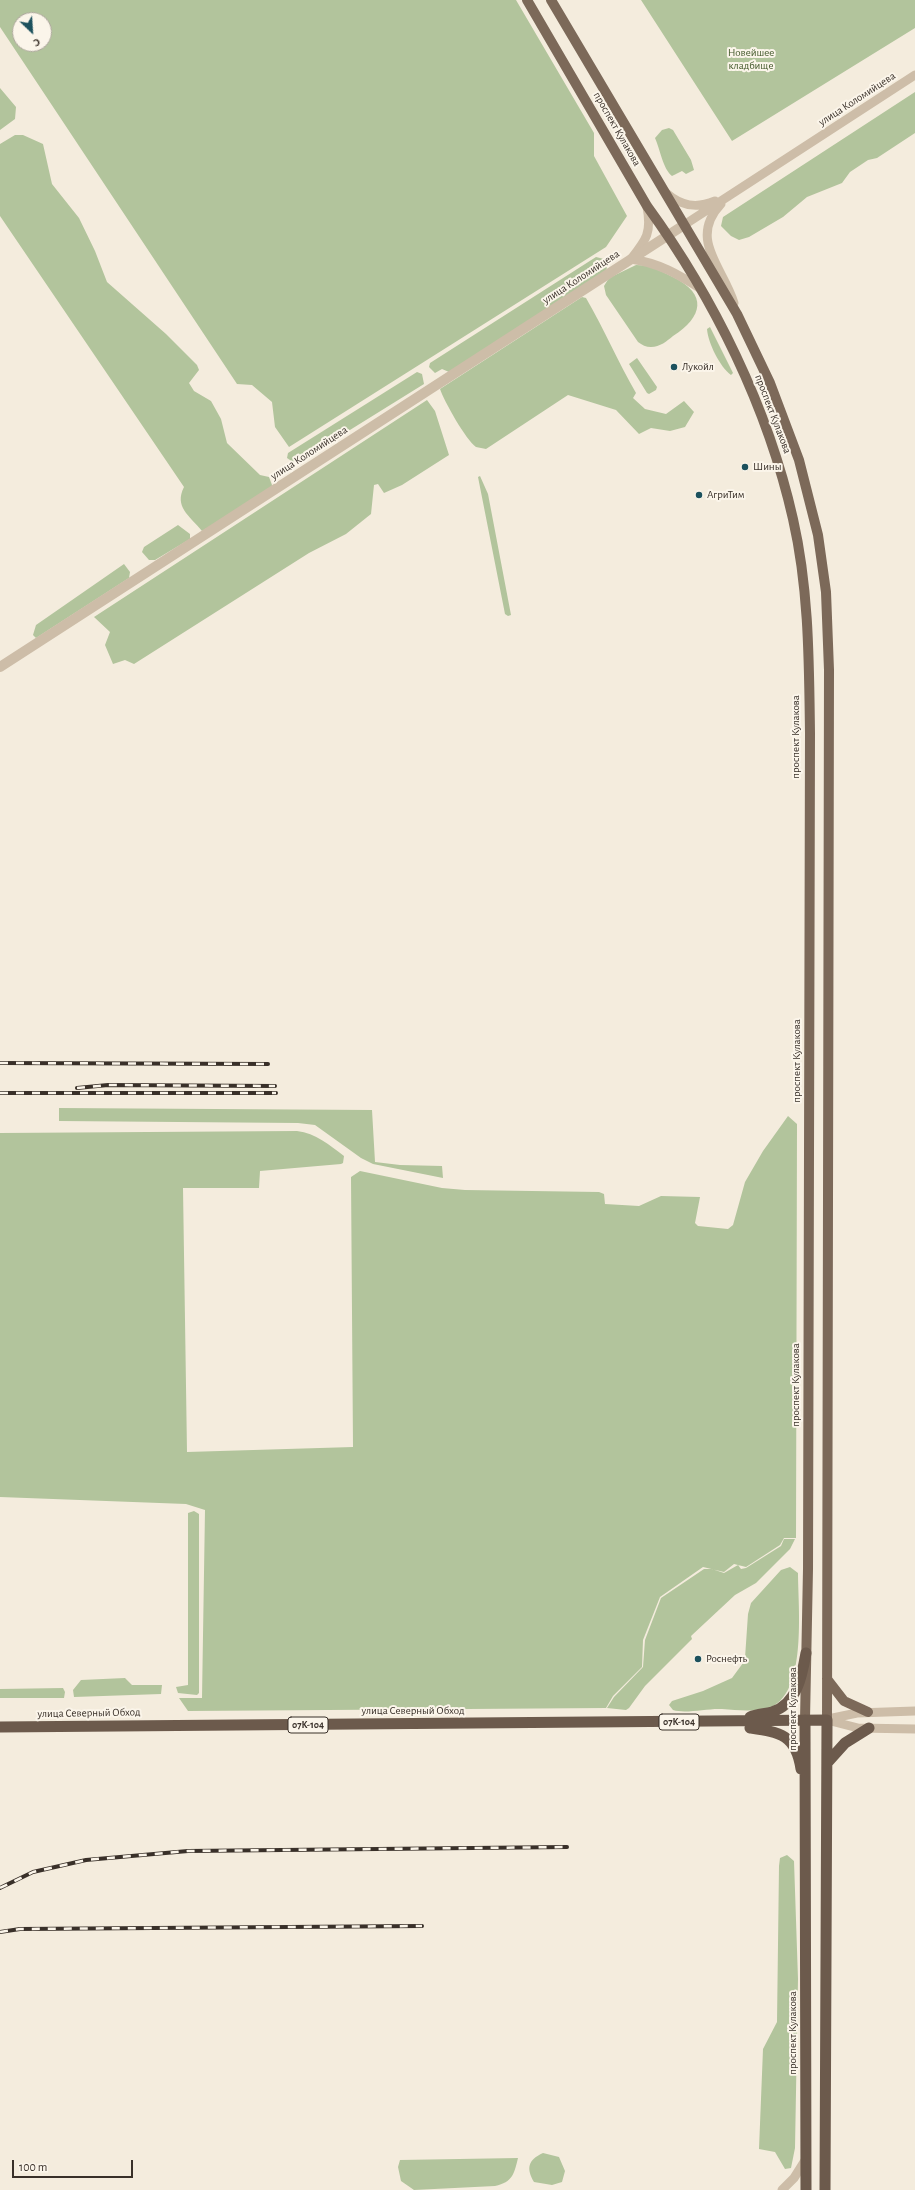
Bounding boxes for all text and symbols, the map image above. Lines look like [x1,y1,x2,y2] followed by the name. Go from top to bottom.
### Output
[12,12,52,52] north arrow
[32,36,42,49] text: С
[728,46,774,72] park label: Новейшее кладбище
[816,69,898,129] street label: улица Коломийцева
[590,90,644,168] street label: проспект Кулакова
[540,247,622,307] street label: улица Коломийцева
[682,360,714,374] place label: Лукойл
[669,362,679,372] marker: Лукойл
[752,373,794,455] street label: проспект Кулакова
[268,423,350,483] street label: улица Коломийцева
[753,460,781,474] place label: Шины
[740,462,750,472] marker: Шины
[707,488,745,502] place label: АгриТим
[694,490,704,500] marker: АгриТим
[789,695,803,779] street label: проспект Кулакова
[790,1019,804,1103] street label: проспект Кулакова
[789,1343,803,1427] street label: проспект Кулакова
[706,1652,747,1666] place label: Роснефть
[693,1654,703,1664] marker: Роснефть
[786,1667,800,1751] street label: проспект Кулакова
[362,1704,464,1718] street label: улица Северный Обход
[37,1706,141,1720] street label: улица Северный Обход
[659,1714,699,1730] road number: 07К-104
[288,1717,328,1733] road number: 07К-104
[786,1991,800,2075] street label: проспект Кулакова
[14,2152,135,2178] scale bar
[19,2161,47,2173] text: 100 m

